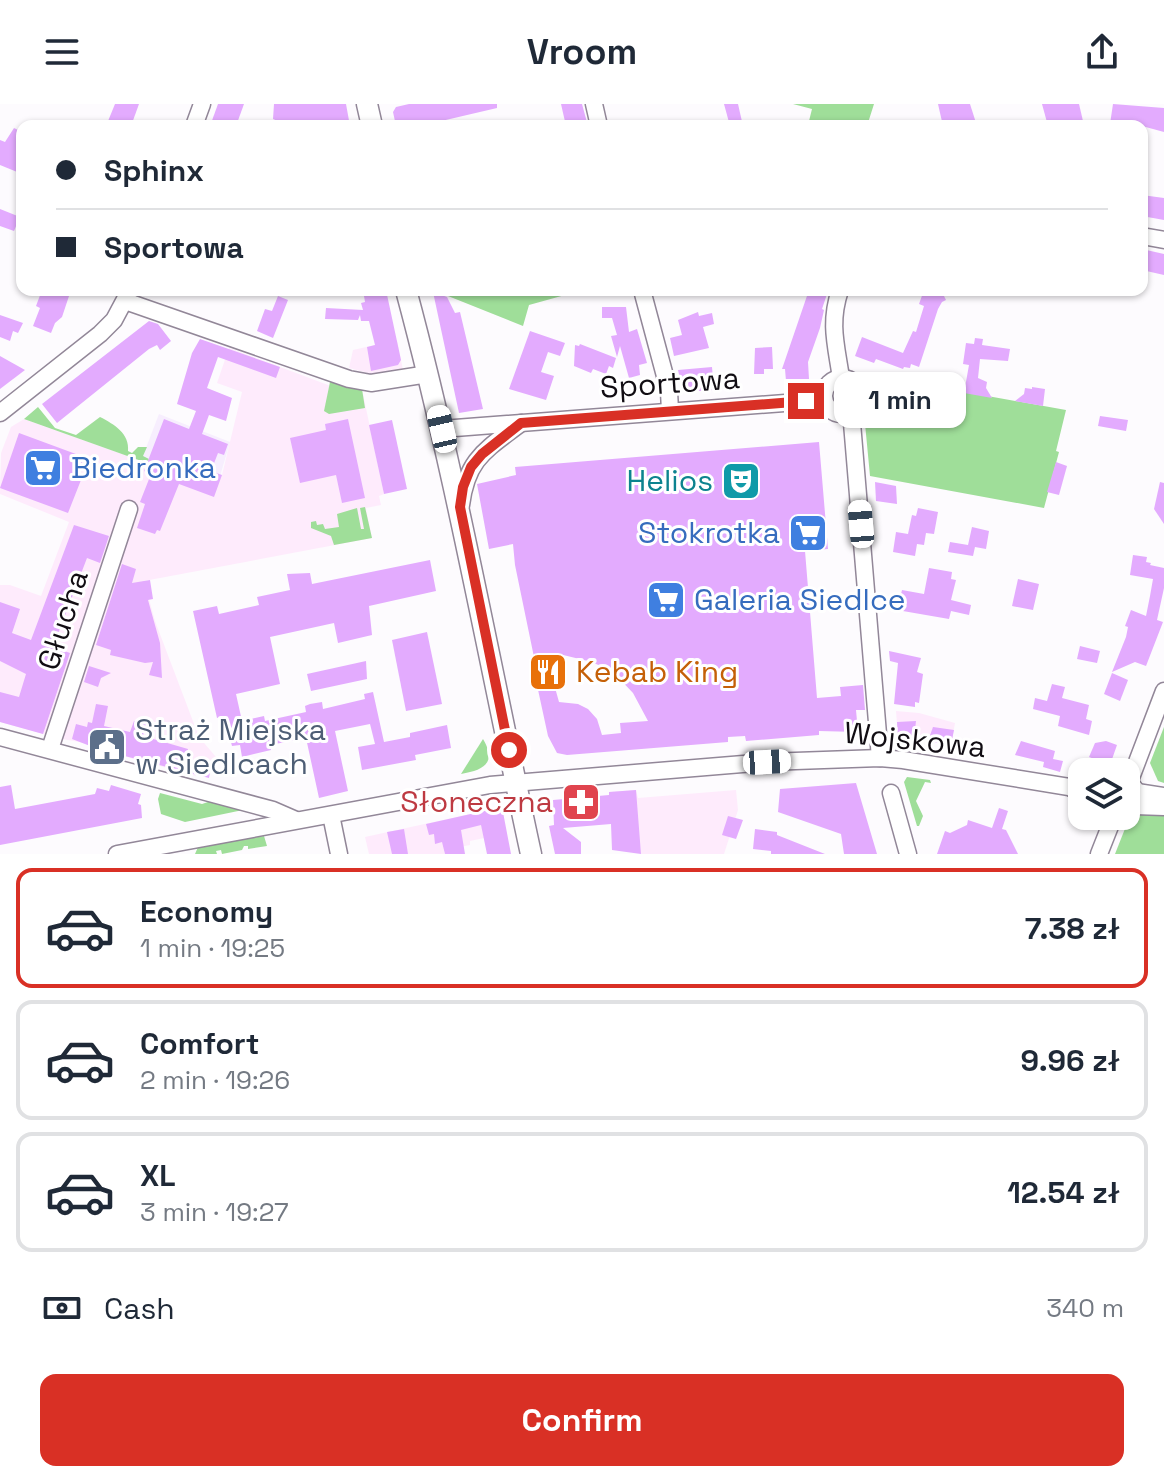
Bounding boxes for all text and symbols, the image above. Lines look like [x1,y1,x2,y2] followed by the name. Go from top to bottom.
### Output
[527,29,637,75] text: Vroom
[40,30,84,74] icon: menu
[1080,30,1124,74] icon: share
[104,151,204,190] text: Sphinx
[104,228,244,267] text: Sportowa
[599,358,741,407] street label: Sportowa
[834,373,966,429] callout: 1 min
[788,383,824,419] route end
[868,383,932,417] text: 1 min
[425,403,459,455] car
[22,447,64,489] supermarket icon: Biedronka
[71,448,216,487] place label: Biedronka
[720,460,762,502] theatre icon: Helios
[627,461,713,500] place label: Helios
[847,499,875,549] car
[787,512,829,554] supermarket icon: Stokrotka
[638,513,780,552] place label: Stokrotka
[28,565,97,675] street label: Głucha
[645,579,687,621] supermarket icon: Galeria Siedlce
[694,580,906,619] place label: Galeria Siedlce
[527,651,569,693] restaurant icon: Kebab King
[576,652,738,691] place label: Kebab King
[135,710,326,783] place label: Straż Miejska w Siedlcach
[842,713,988,766] street label: Wojskowa
[86,726,128,768] public building icon: Straż Miejska w Siedlcach
[491,732,527,768] route start
[742,749,792,775] car
[1068,758,1140,830] map controls
[1068,758,1140,830] button: layers
[560,781,602,823] pharmacy icon: Słoneczna
[400,782,553,821] place label: Słoneczna
[44,892,116,964] icon: car
[140,892,273,931] text: Economy
[1025,909,1120,948] text: 7.38 zł
[140,931,285,965] text: 1 min · 19:25
[44,1024,116,1096] icon: car
[140,1024,259,1063] text: Comfort
[1020,1041,1120,1080] text: 9.96 zł
[140,1063,290,1097] text: 2 min · 19:26
[44,1156,116,1228] icon: car
[140,1156,176,1195] text: XL
[1007,1173,1120,1212] text: 12.54 zł
[140,1195,289,1229] text: 3 min · 19:27
[40,1286,84,1330] icon: cash
[104,1289,175,1328] text: Cash
[1046,1291,1124,1325] text: 340 m
[40,1374,1124,1466] button: Confirm

